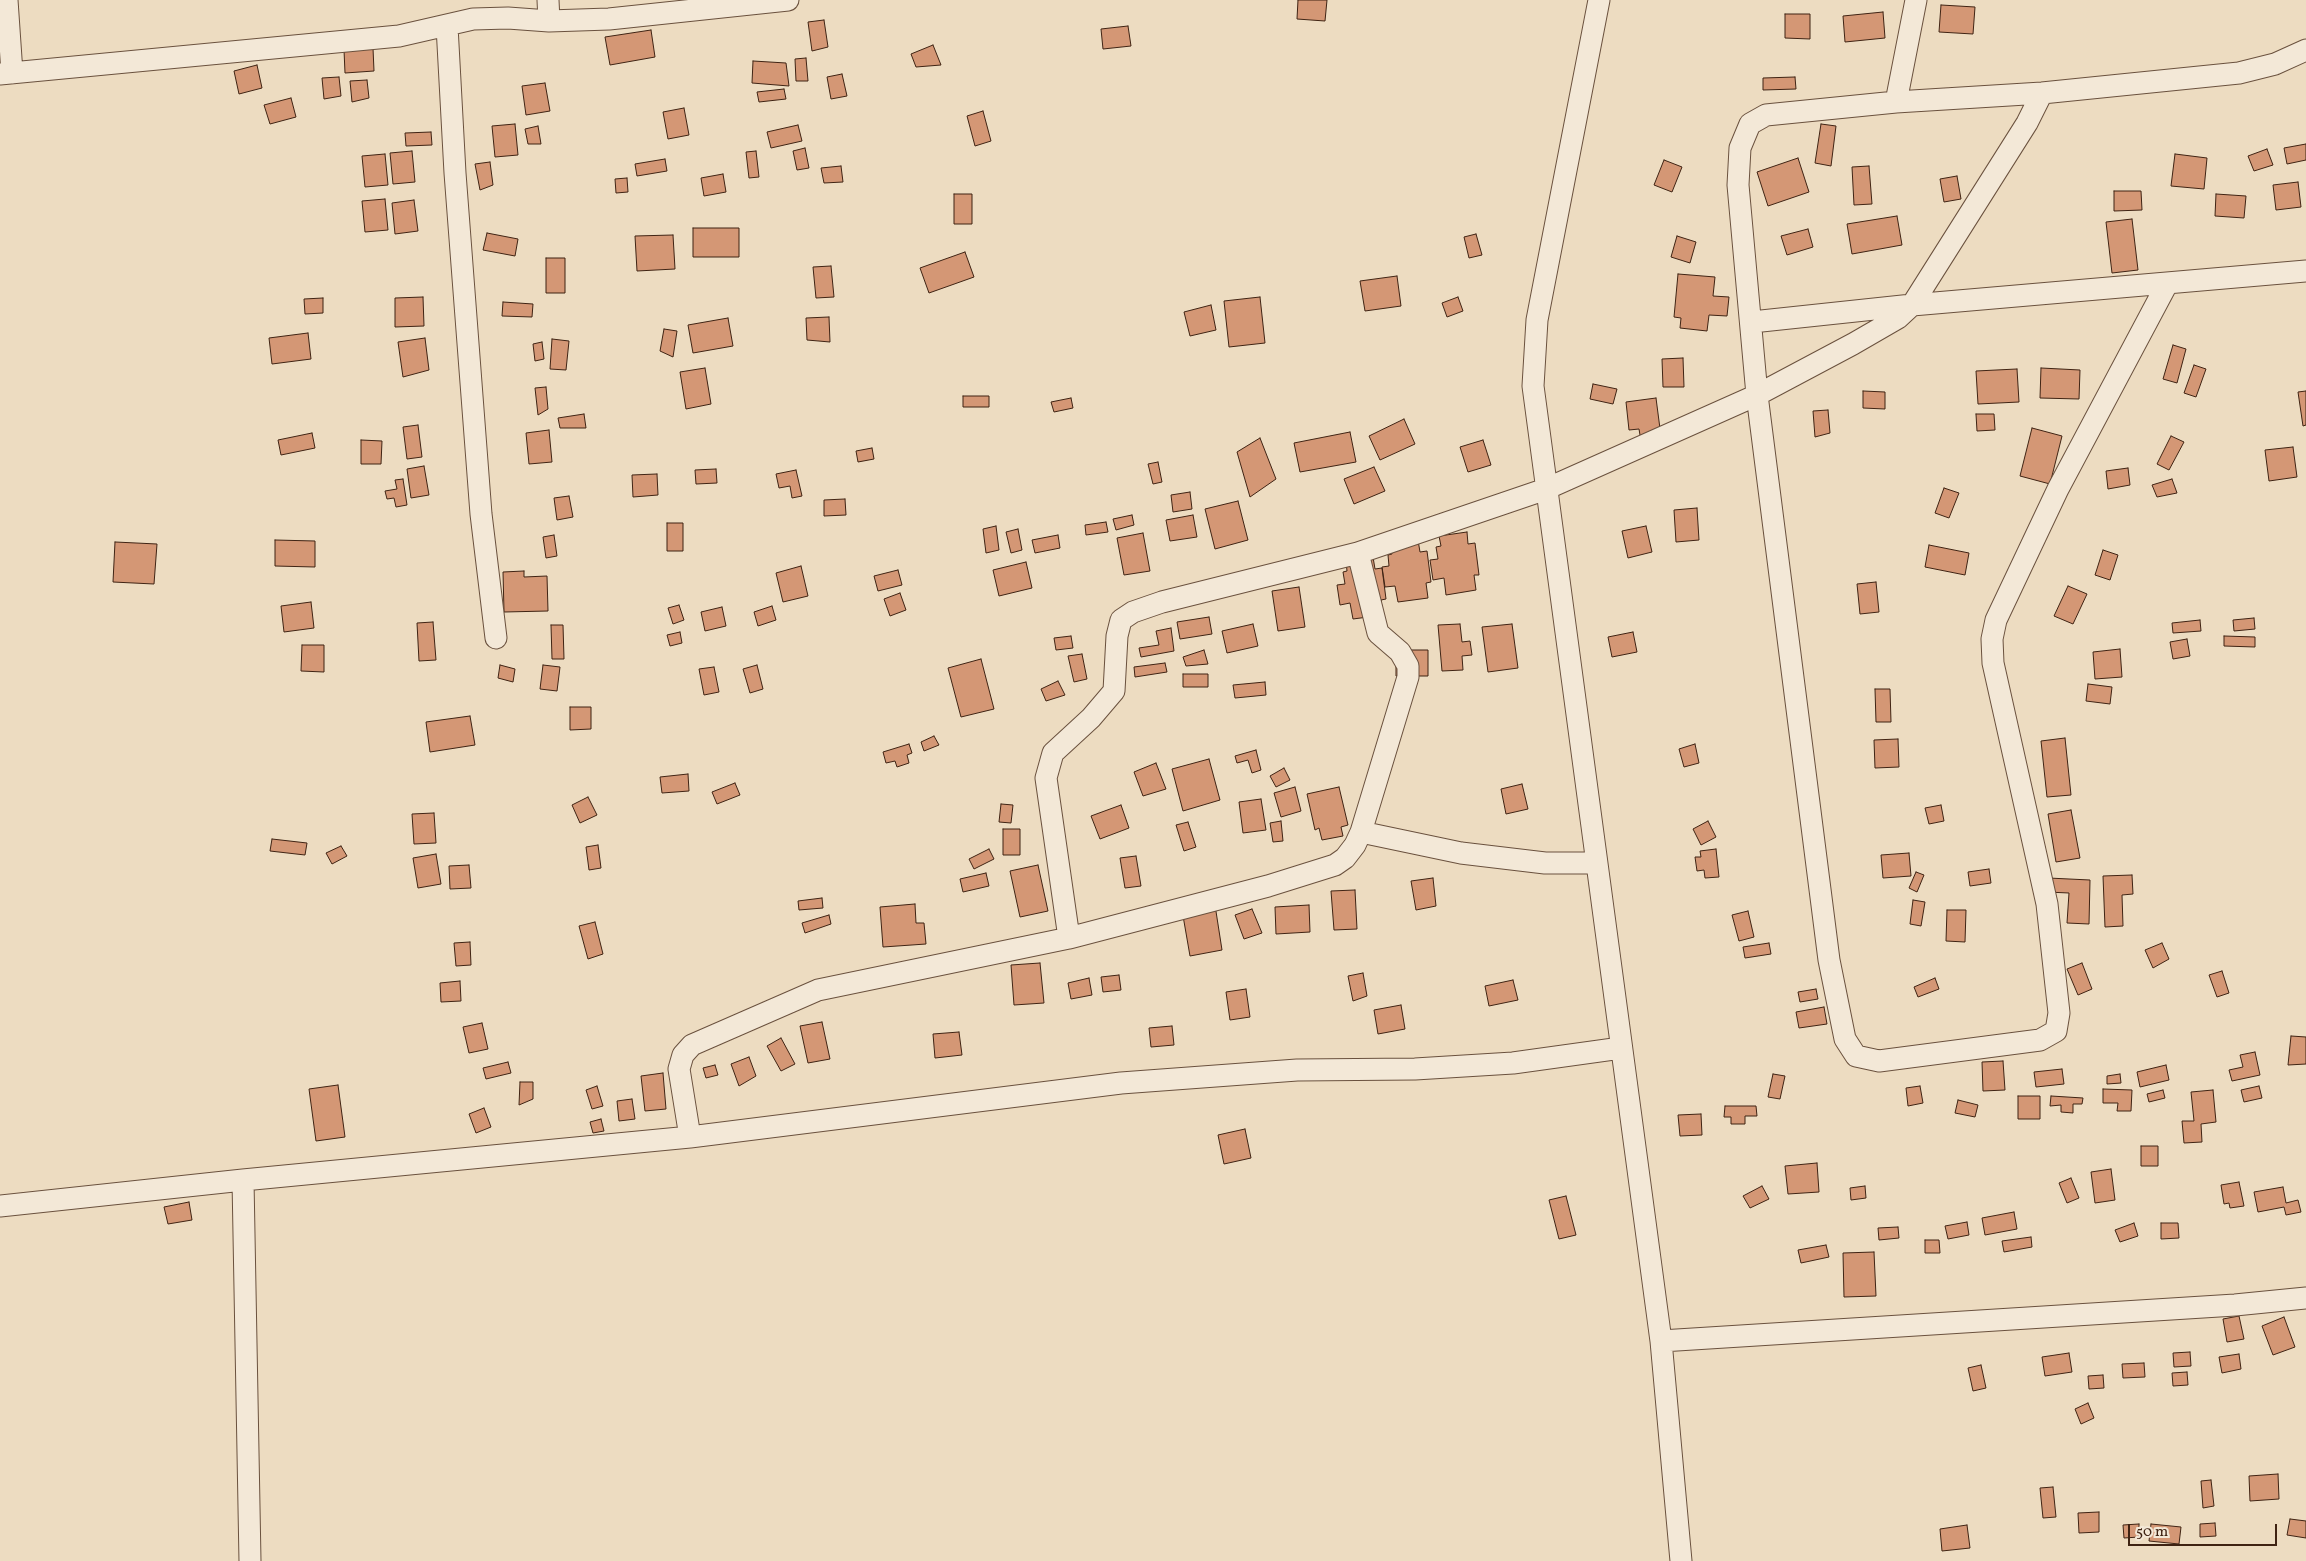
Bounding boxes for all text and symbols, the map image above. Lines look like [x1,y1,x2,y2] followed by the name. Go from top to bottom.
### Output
[2131,1514,2280,1546] scale bar
[2136,1522,2168,1543] text: 50 m

